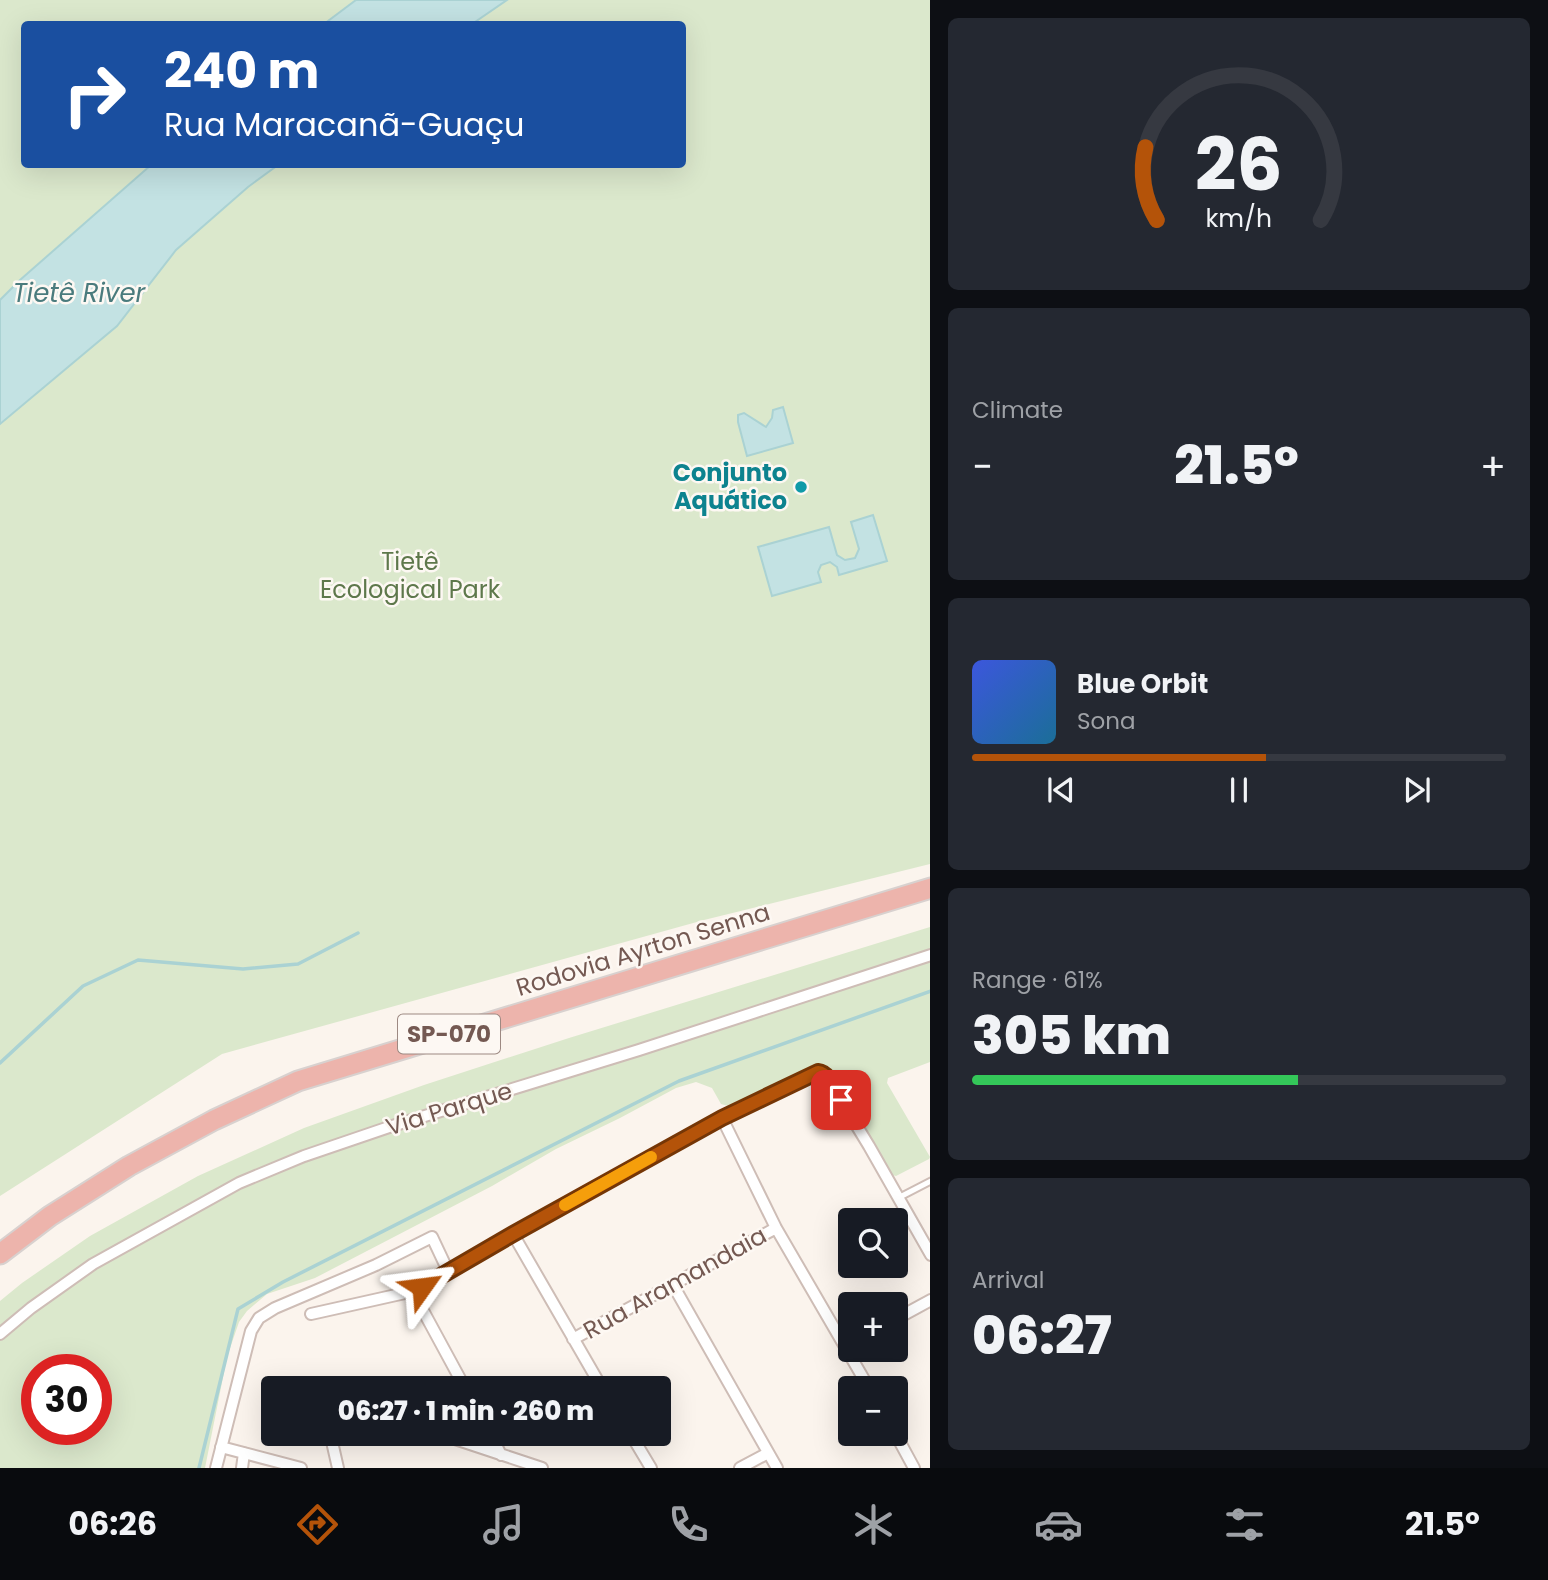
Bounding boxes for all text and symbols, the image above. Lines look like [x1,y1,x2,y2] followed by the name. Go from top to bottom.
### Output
[164,37,319,105] text: 240 m
[49,49,140,140] icon: right
[164,102,525,147] text: Rua Maracanã-Guaçu
[1195,114,1283,215] text: 26
[1206,201,1272,236] text: km/h
[13,275,147,311] water label: Tietê River
[972,394,1063,426] text: Climate
[1174,429,1299,502] text: 21.5°
[972,440,993,493] text: −
[1480,440,1506,493] text: +
[673,456,787,517] place label: Conjunto Aquático
[793,479,809,495] marker: Conjunto Aquático
[320,545,501,606] park label: Tietê Ecological Park
[1077,666,1208,702] text: Blue Orbit
[1077,705,1136,737] text: Sona
[1042,771,1080,809] icon: previous
[1220,771,1258,809] icon: pause
[1398,771,1436,809] icon: next
[512,895,774,1004] street label: Rodovia Ayrton Senna
[972,964,1103,996] text: Range · 61%
[972,999,1171,1072] text: 305 km
[398,1015,500,1054] road number: SP-070
[811,1070,871,1130] pin
[382,1074,516,1143] street label: Via Parque
[822,1081,860,1119] icon: arrive
[838,1208,908,1446] map controls
[838,1208,908,1278] button: search
[577,1218,772,1347] street label: Rua Aramandaia
[385,1250,459,1324] position arrow
[972,1264,1044,1296] text: Arrival
[838,1292,908,1362] button: +
[972,1299,1112,1372] text: 06:27
[21,1354,112,1445] speed limit sign: 30
[838,1376,908,1446] button: −
[338,1393,594,1429] text: 06:27 · 1 min · 260 m
[293,1500,342,1549] icon: directions
[479,1500,528,1549] icon: music
[664,1500,713,1549] icon: phone
[849,1500,898,1549] icon: climate
[1034,1500,1083,1549] icon: car
[1220,1500,1269,1549] icon: filters
[68,1501,157,1546] text: 06:26
[1405,1501,1480,1546] text: 21.5°

